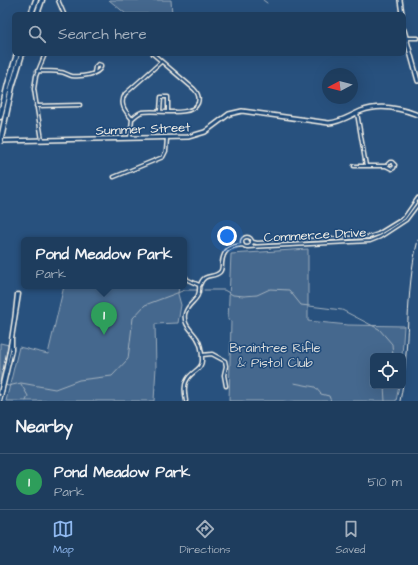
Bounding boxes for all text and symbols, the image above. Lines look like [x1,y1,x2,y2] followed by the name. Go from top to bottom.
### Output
[12,12,406,56] search box
[26,23,48,45] icon: search
[58,24,147,45] text: Search here
[322,68,358,104] north arrow
[95,118,191,140] street label: Summer Street
[263,223,367,247] street label: Commerce Drive
[217,226,237,246] your location
[21,237,187,289] popup
[36,244,172,265] text: Pond Meadow Park
[36,265,66,283] text: Park
[91,302,117,335] pin: 1
[229,339,321,372] park label: Braintree Rifle & Pistol Club
[370,353,406,389] map controls
[370,353,406,389] button: locate
[16,415,73,439] text: Nearby
[54,462,190,483] text: Pond Meadow Park
[28,473,30,491] text: 1
[368,473,402,491] text: 510 m
[54,483,84,501] text: Park
[52,518,74,557] tab: Map
[179,518,231,557] tab: Directions
[336,518,366,557] tab: Saved

